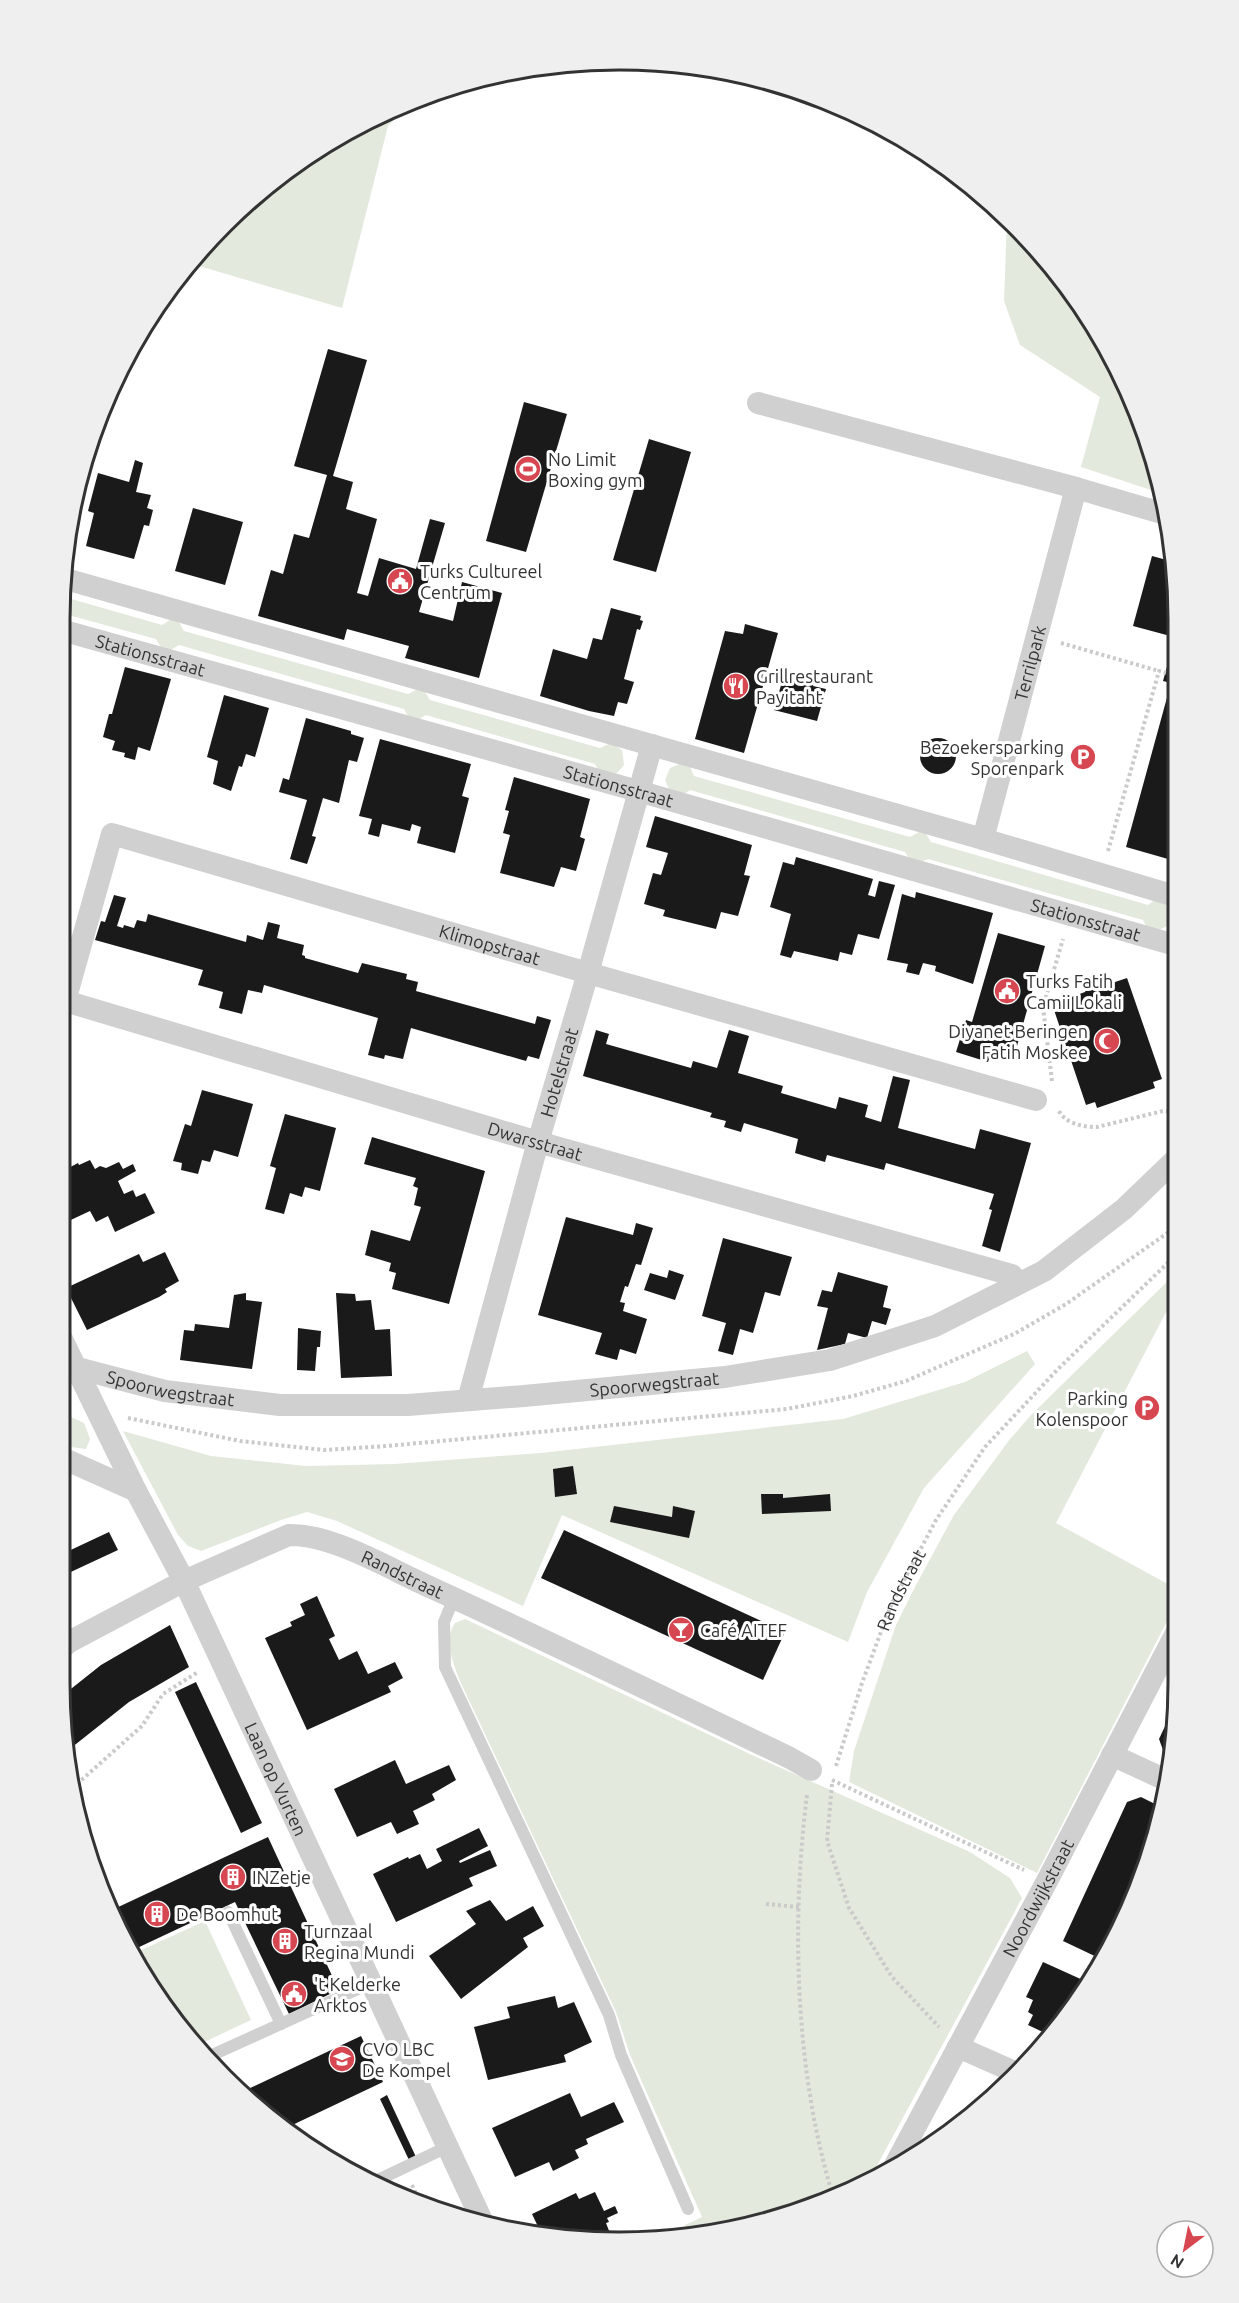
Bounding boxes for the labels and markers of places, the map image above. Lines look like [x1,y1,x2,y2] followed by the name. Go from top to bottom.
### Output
[548,449,643,490] place label: No Limit Boxing gym
[513,454,543,484] sports icon: No Limit Boxing gym
[420,561,543,602] place label: Turks Cultureel Centrum
[385,566,415,596] public building icon: Turks Cultureel Centrum
[756,666,873,707] place label: Grillrestaurant Payitaht
[721,671,751,701] restaurant icon: Grillrestaurant Payitaht
[920,737,1064,778] place label: Bezoekersparking Sporenpark
[1068,742,1098,772] parking icon: Bezoekersparking Sporenpark
[1026,971,1122,1012] place label: Turks Fatih Camii Lokali
[992,976,1022,1006] public building icon: Turks Fatih Camii Lokali
[948,1021,1088,1062] place label: Diyanet Beringen Fatih Moskee
[1092,1026,1122,1056] mosque icon: Diyanet Beringen Fatih Moskee
[1036,1388,1128,1429] place label: Parking Kolenspoor
[1132,1393,1162,1423] parking icon: Parking Kolenspoor
[666,1615,696,1645] bar icon: Café AITEF
[700,1620,787,1640] place label: Café AITEF
[218,1862,248,1892] building icon: INZetje
[252,1867,311,1887] place label: INZetje
[142,1899,172,1929] building icon: De Boomhut
[176,1904,278,1924] place label: De Boomhut
[304,1921,415,1962] place label: Turnzaal Regina Mundi
[270,1926,300,1956] building icon: Turnzaal Regina Mundi
[314,1974,401,2015] place label: 't Kelderke Arktos
[279,1979,309,2009] public building icon: 't Kelderke Arktos
[362,2039,451,2080] place label: CVO LBC De Kompel
[327,2044,357,2074] school or university icon: CVO LBC De Kompel

